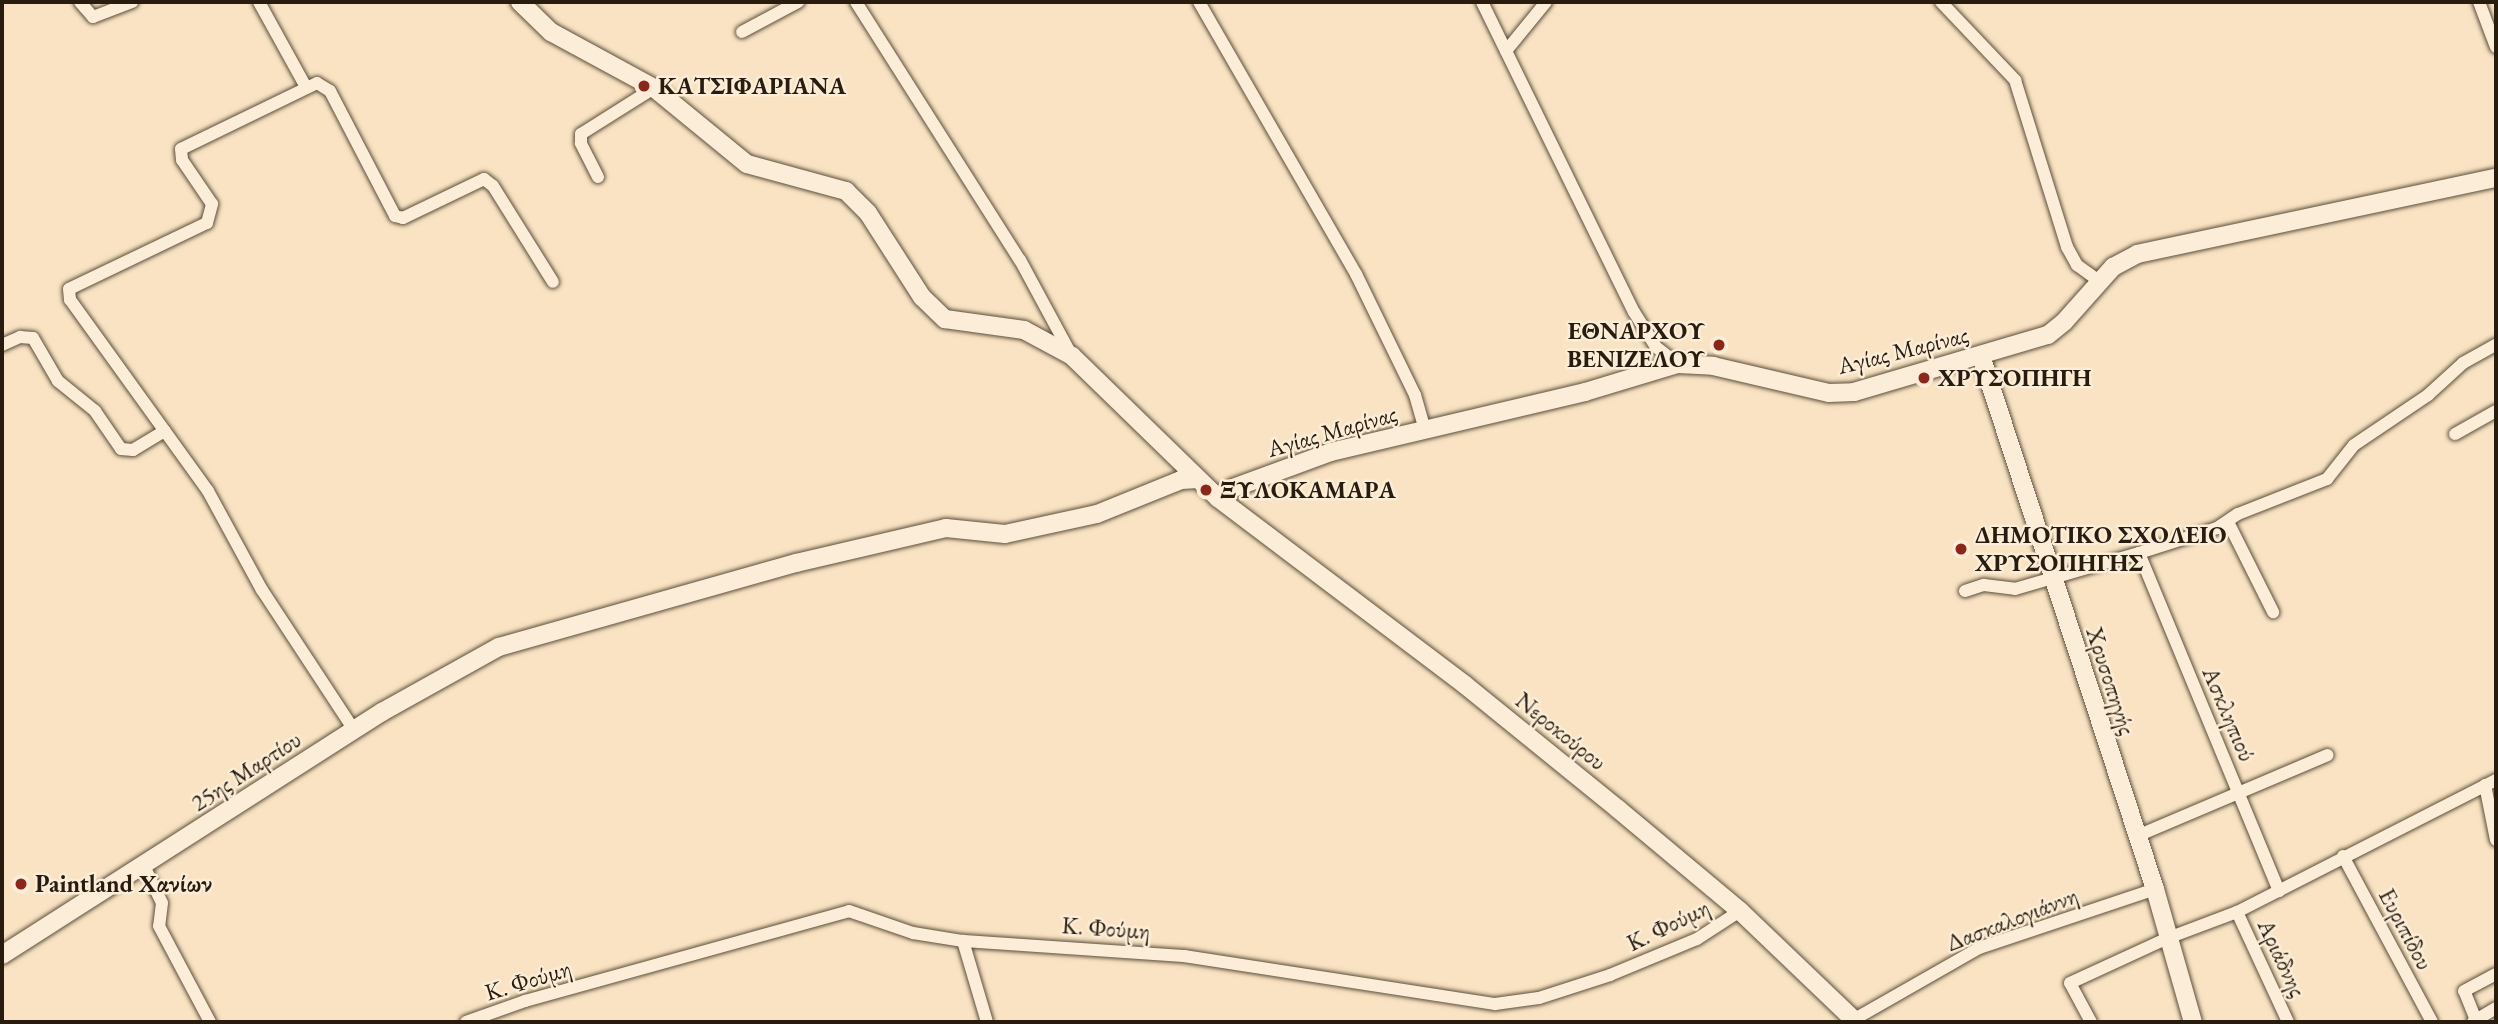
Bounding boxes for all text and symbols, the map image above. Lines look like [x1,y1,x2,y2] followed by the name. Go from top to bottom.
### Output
[658,72,846,100] place label: ΚΑΤΣΙΦΑΡΙΑΝΑ
[636,78,652,94] marker: ΚΑΤΣΙΦΑΡΙΑΝΑ
[1567,317,1705,373] place label: ΕΘΝΑΡΧΟΥ ΒΕΝΙΖΕΛΟΥ
[1835,320,1971,380] street label: Αγίας Μαρίνας
[1711,337,1727,353] marker: ΕΘΝΑΡΧΟΥ ΒΕΝΙΖΕΛΟΥ
[1938,364,2091,392] place label: ΧΡΥΣΟΠΗΓΗ
[1916,370,1932,386] marker: ΧΡΥΣΟΠΗΓΗ
[1264,399,1400,463] street label: Αγίας Μαρίνας
[1220,476,1396,504] place label: ΞΥΛΟΚΑΜΑΡΑ
[1198,482,1214,498] marker: ΞΥΛΟΚΑΜΑΡΑ
[1975,521,2226,577] place label: ΔΗΜΟΤΙΚΟ ΣΧΟΛΕΙΟ ΧΡΥΣΟΠΗΓΗΣ
[1953,541,1969,557] marker: ΔΗΜΟΤΙΚΟ ΣΧΟΛΕΙΟ ΧΡΥΣΟΠΗΓΗΣ
[2080,623,2142,739] street label: Χρυσοπηγής
[2196,662,2262,766] street label: Ασκληπιού
[1510,686,1612,776] street label: Νεροκούρου
[186,725,306,817] street label: 25ης Μαρτίου
[35,870,212,898] place label: Paintland Χανίων
[13,876,29,892] marker: Paintland Χανίων
[1942,881,2082,957] street label: Δασκαλογιάννη
[2373,883,2439,975] street label: Ευριπίδου
[1622,893,1714,957] street label: Κ. Φούμη
[1061,911,1151,945] street label: Κ. Φούμη
[2252,915,2312,1001] street label: Αριάδνης
[481,953,575,1007] street label: Κ. Φούμη

